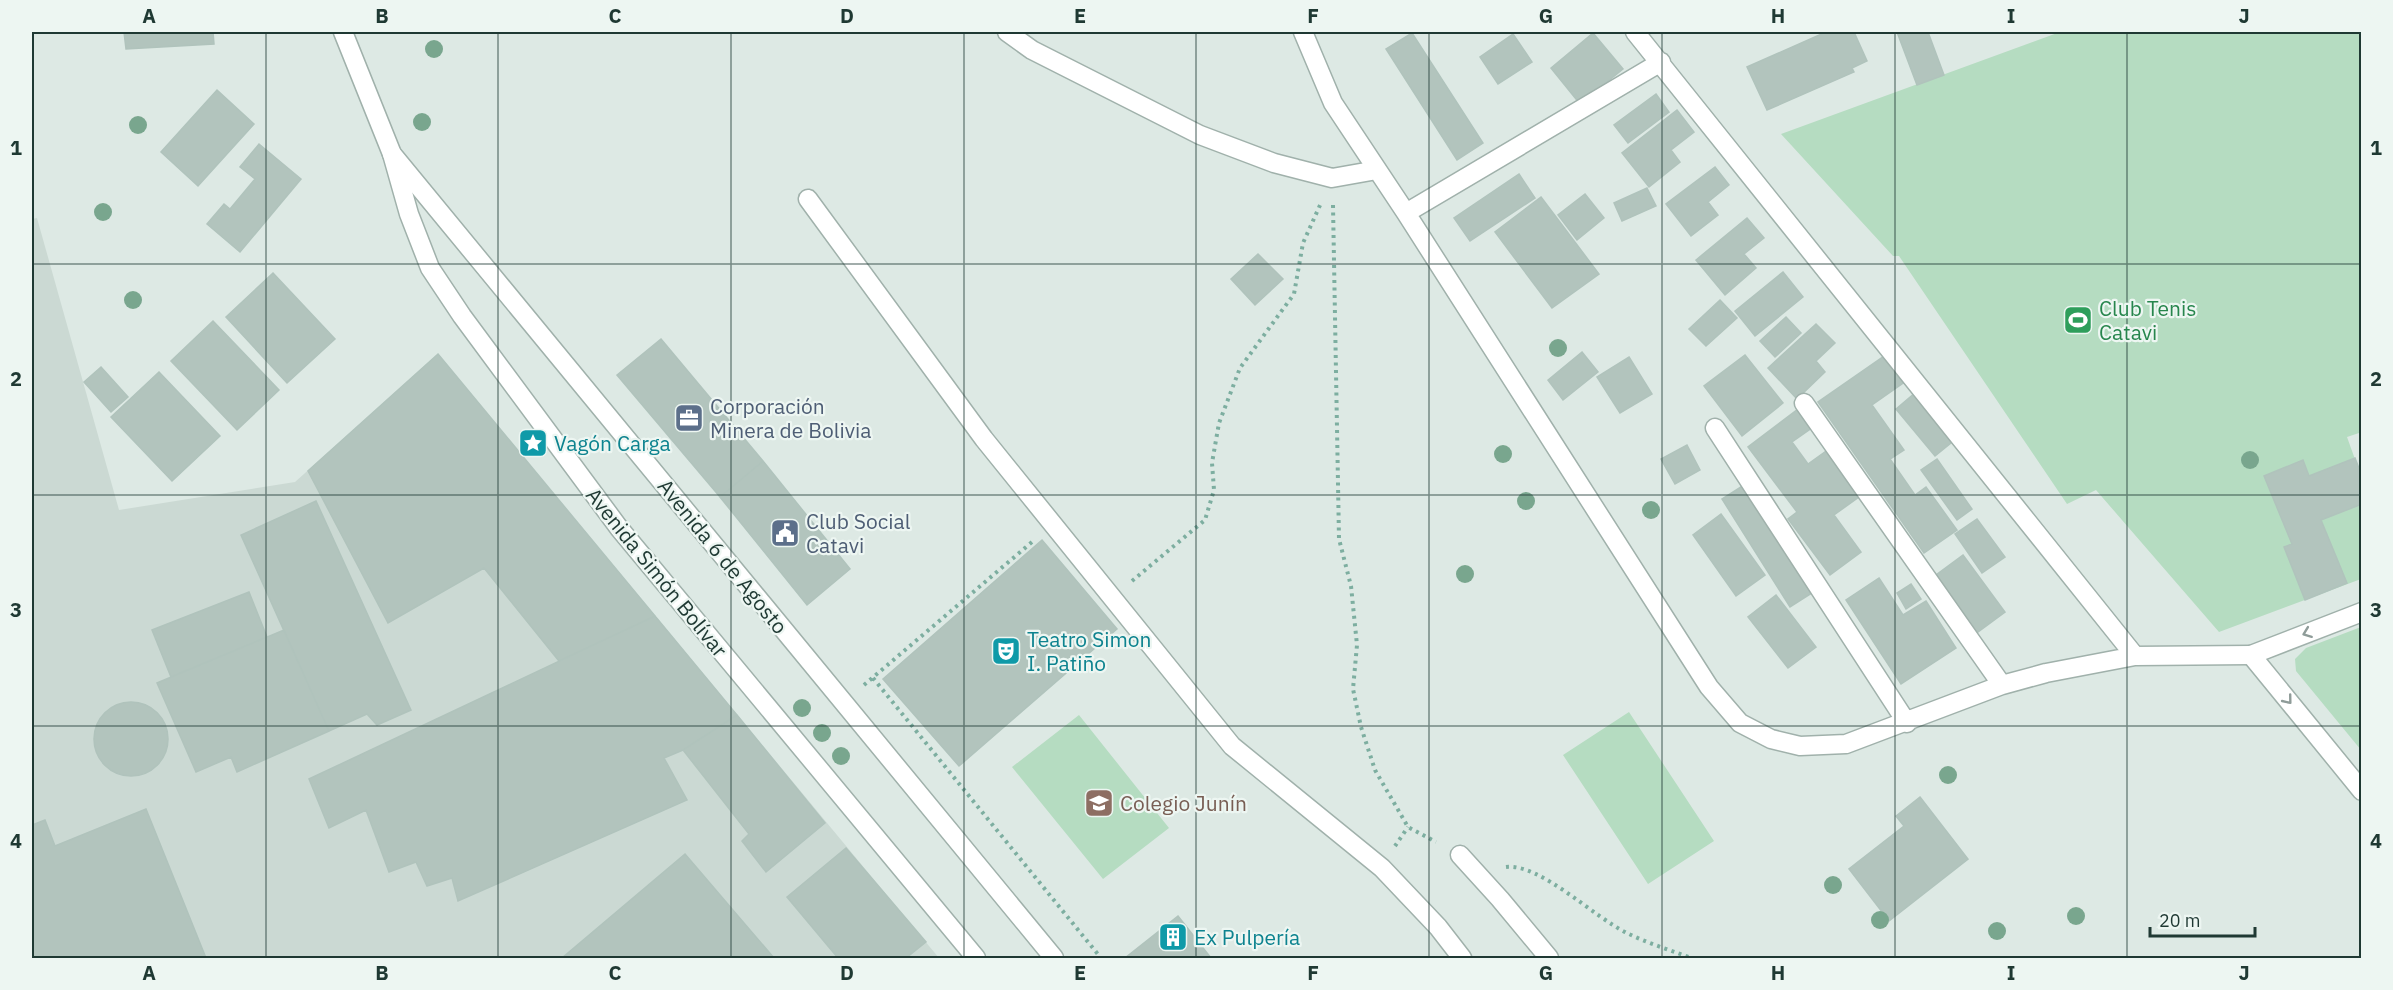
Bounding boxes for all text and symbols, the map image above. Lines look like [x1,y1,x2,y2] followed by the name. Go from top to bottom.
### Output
[142,2,156,29] text: A
[375,2,389,29] text: B
[608,2,622,29] text: C
[840,2,854,29] text: D
[1074,2,1086,29] text: E
[1307,2,1319,29] text: F
[1539,2,1553,29] text: G
[1771,2,1785,29] text: H
[2007,2,2015,29] text: I
[2238,2,2250,29] text: J
[10,134,22,161] text: 1
[2370,134,2382,161] text: 1
[2099,294,2196,346] place label: Club Tenis Catavi
[2062,304,2094,336] sports icon: Club Tenis Catavi
[10,365,22,392] text: 2
[2370,365,2382,392] text: 2
[710,392,871,444] place label: Corporación Minera de Bolivia
[673,402,705,434] office icon: Corporación Minera de Bolivia
[517,427,549,459] place icon: Vagón Carga
[554,429,671,457] place label: Vagón Carga
[652,473,794,639] street label: Avenida 6 de Agosto
[580,482,734,663] street label: Avenida Simón Bolívar
[806,507,911,559] place label: Club Social Catavi
[769,517,801,549] public building icon: Club Social Catavi
[10,596,22,623] text: 3
[2370,596,2382,623] text: 3
[1027,625,1152,677] place label: Teatro Simon I. Patiño
[2302,626,2313,638] one-way arrow
[990,635,1022,667] theatre icon: Teatro Simon I. Patiño
[2281,693,2292,704] one-way arrow
[1083,787,1115,819] school or university icon: Colegio Junín
[1120,789,1247,817] place label: Colegio Junín
[10,827,22,854] text: 4
[2370,827,2382,854] text: 4
[2150,900,2255,938] scale bar
[2159,909,2201,932] text: 20 m
[1157,921,1189,953] building icon: Ex Pulpería
[1194,923,1300,951] place label: Ex Pulpería
[142,959,156,986] text: A
[375,959,389,986] text: B
[608,959,622,986] text: C
[840,959,854,986] text: D
[1074,959,1086,986] text: E
[1307,959,1319,986] text: F
[1539,959,1553,986] text: G
[1771,959,1785,986] text: H
[2007,959,2015,986] text: I
[2238,959,2250,986] text: J

